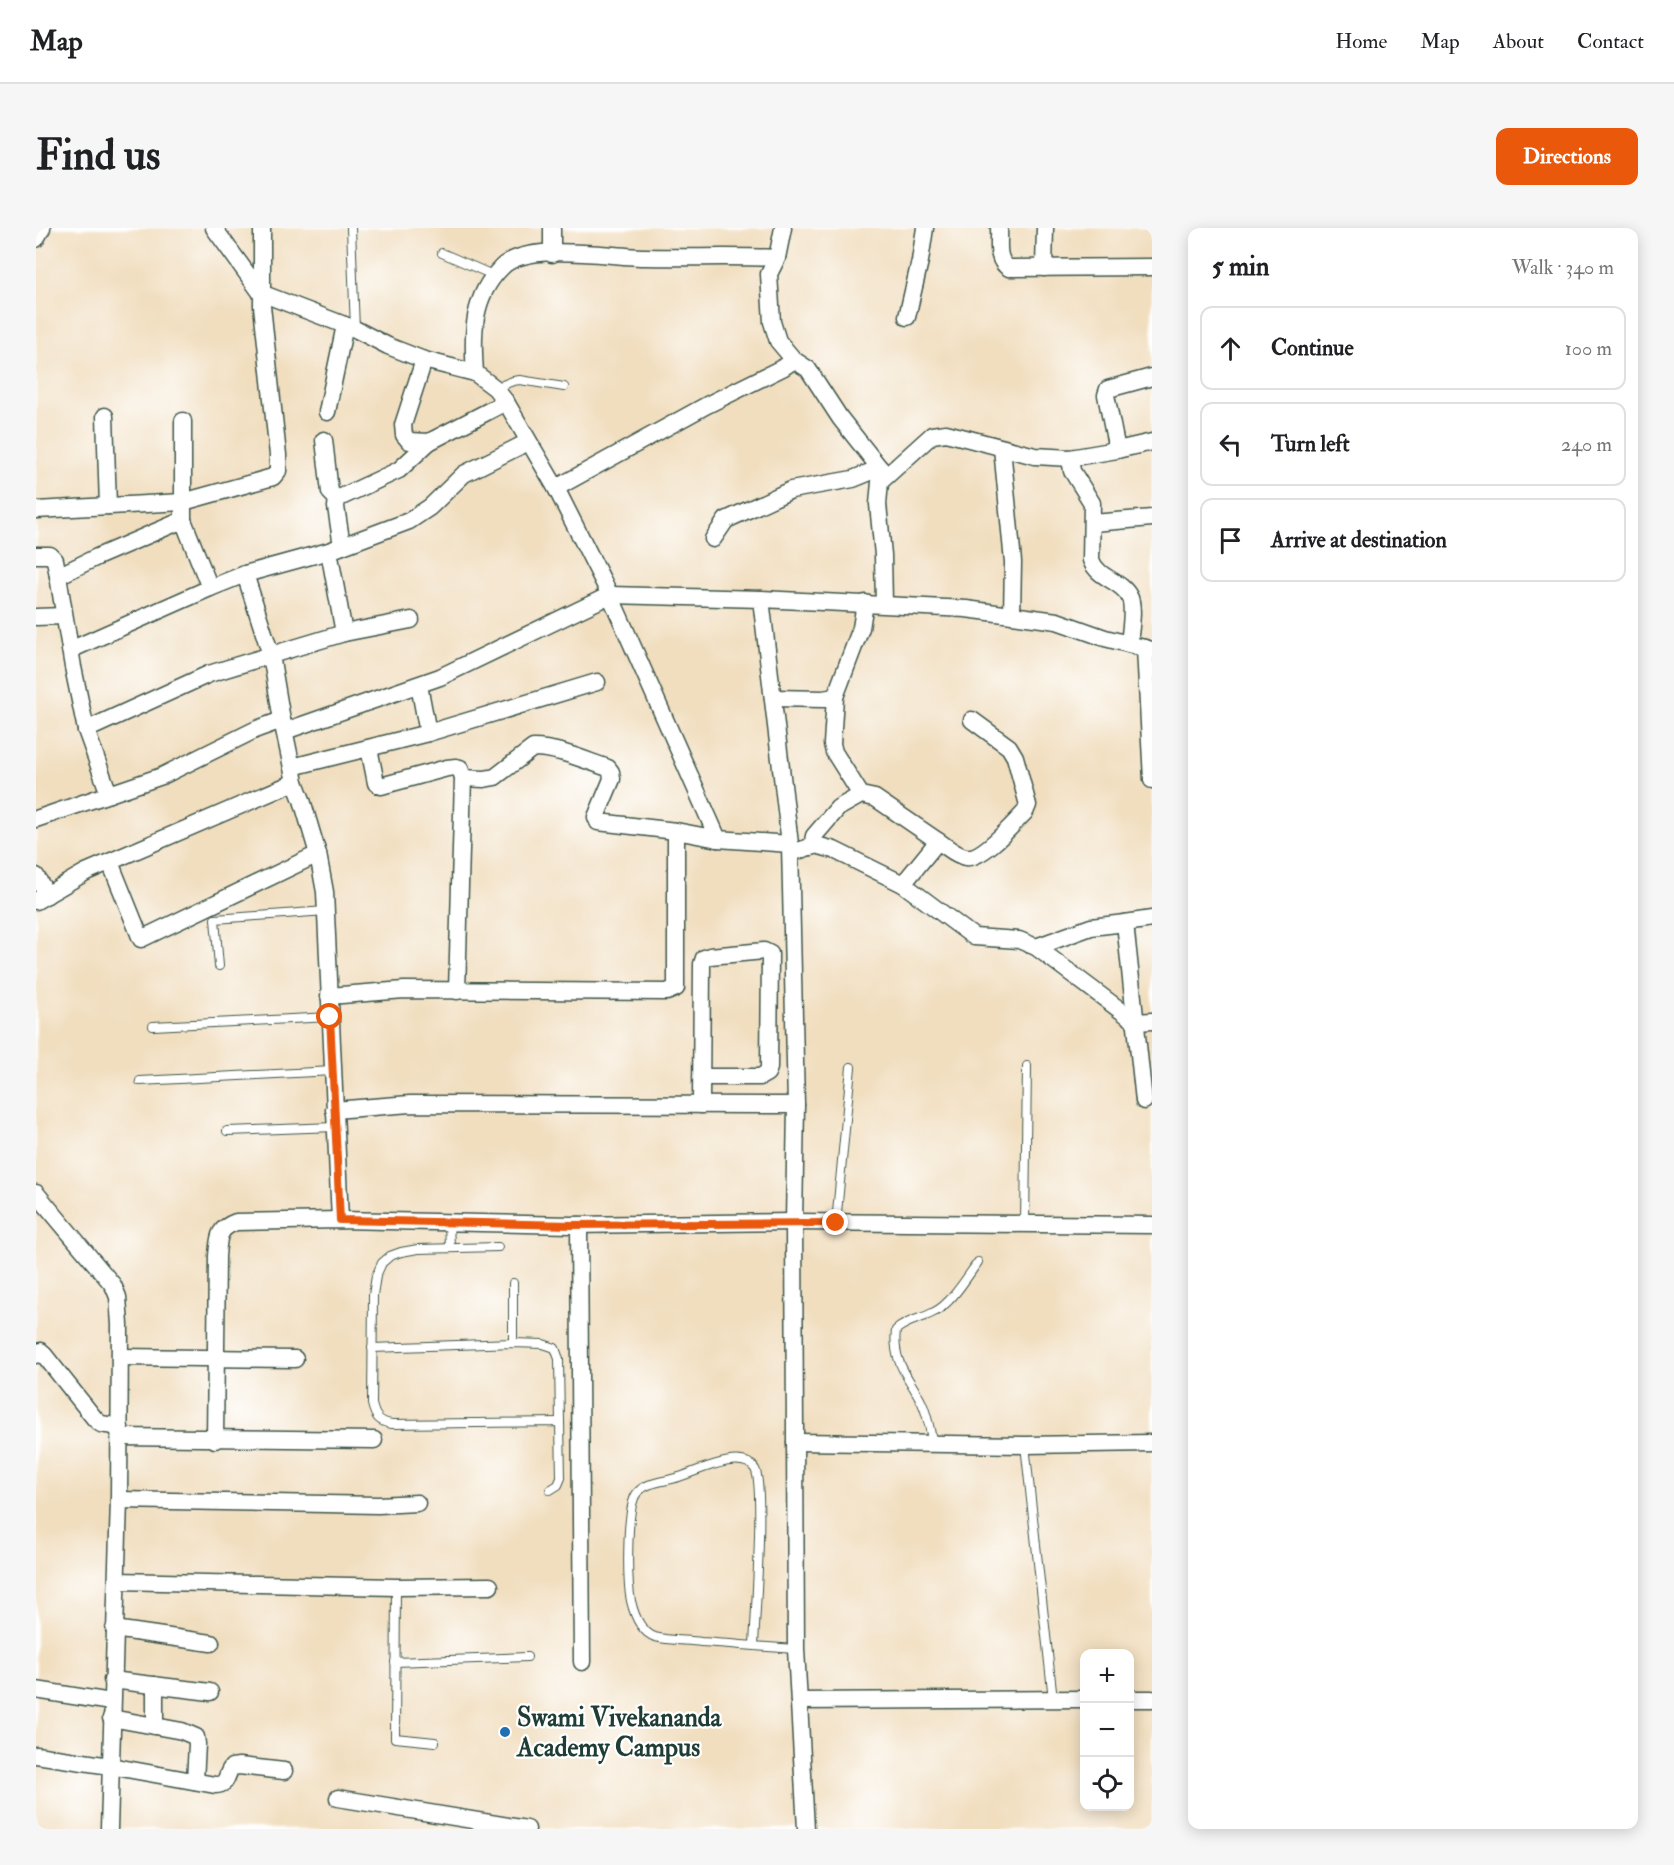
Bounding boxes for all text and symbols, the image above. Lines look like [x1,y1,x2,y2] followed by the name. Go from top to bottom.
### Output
[30,24,83,59] text: Map
[1335,28,1387,55] text: Home
[1420,28,1460,55] text: Map
[1493,28,1544,55] text: About
[1577,28,1644,55] text: Contact
[1496,128,1638,185] button: Directions
[36,130,160,182] text: Find us
[1212,251,1269,283] text: 5 min
[1512,255,1614,280] text: Walk · 340 m
[1214,332,1247,365] icon: ahead
[1271,334,1354,362] text: Continue
[1565,336,1612,361] text: 100 m
[1214,428,1247,461] icon: left
[1271,430,1350,458] text: Turn left
[1561,432,1612,457] text: 240 m
[1214,524,1247,557] icon: arrive
[1271,526,1447,554] text: Arrive at destination
[316,1003,342,1029] route start
[822,1209,848,1235] route end
[1080,1649,1134,1811] map controls
[1080,1649,1134,1703] button: +
[516,1702,723,1765] place label: Swami Vivekananda Academy Campus
[1080,1703,1134,1757] button: −
[498,1725,512,1739] marker: Swami Vivekananda Academy Campus
[1080,1757,1134,1811] button: locate

